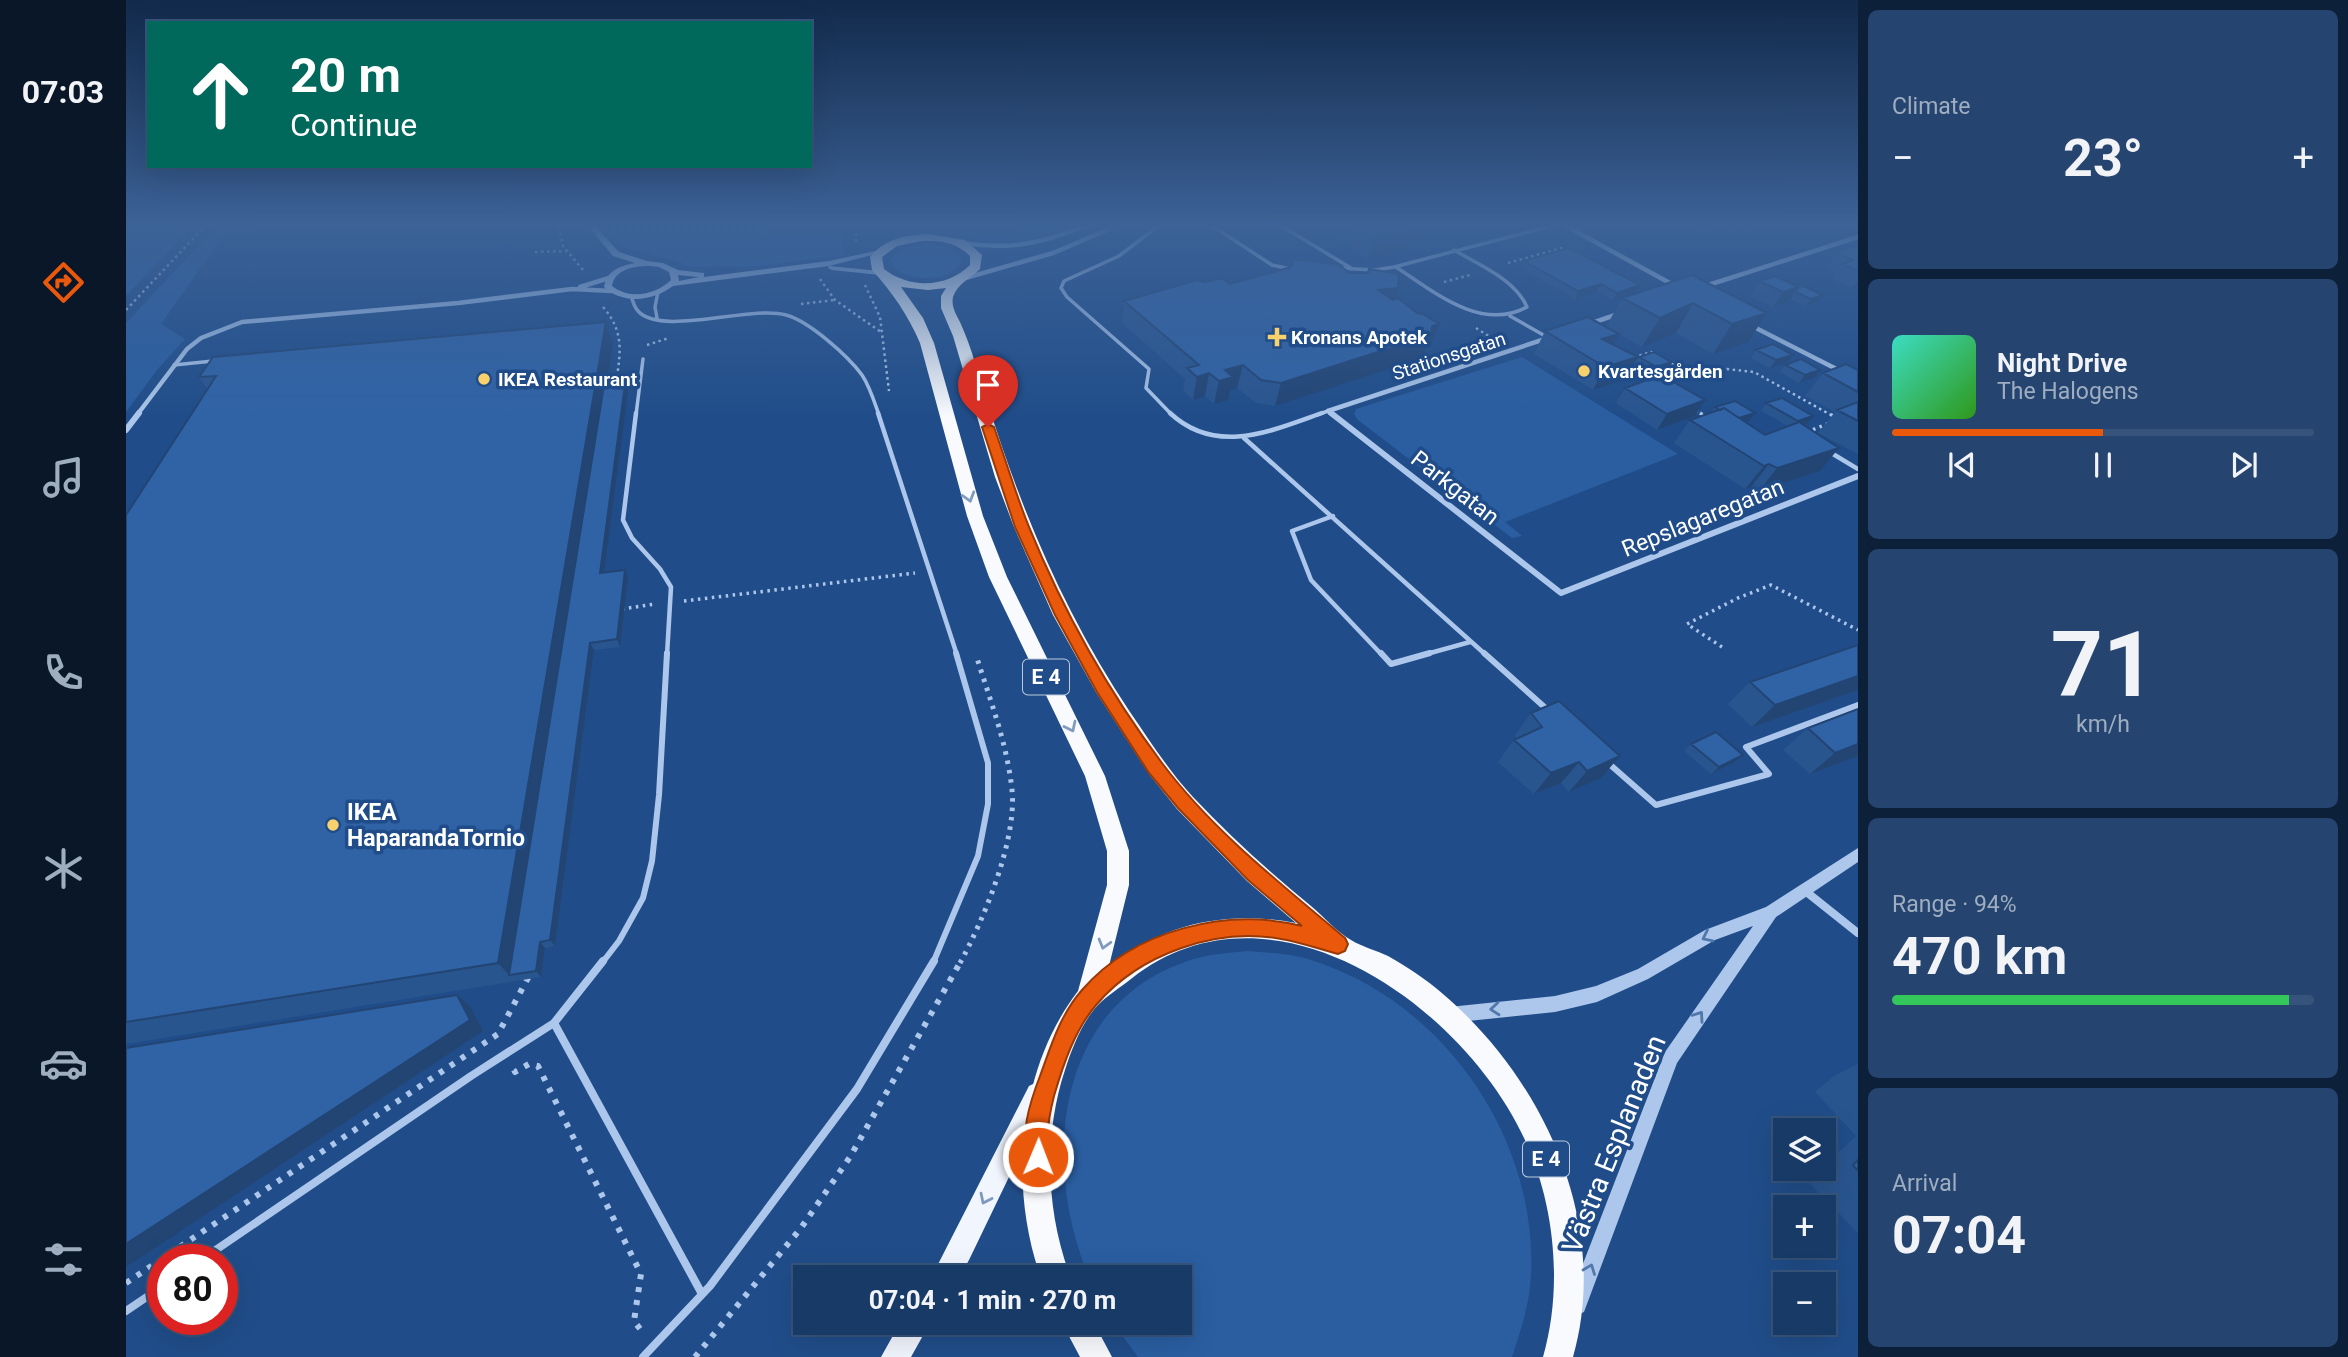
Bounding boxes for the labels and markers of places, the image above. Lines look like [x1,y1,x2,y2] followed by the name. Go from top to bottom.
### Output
[1291,326,1428,349] place label: Kronans Apotek
[1269,329,1285,345] marker: Kronans Apotek
[958,355,1018,427] pin
[1598,360,1723,383] place label: Kvartesgården
[1576,363,1592,379] marker: Kvartesgården
[498,368,638,391] place label: IKEA Restaurant
[476,371,492,387] marker: IKEA Restaurant
[347,799,525,852] place label: IKEA HaparandaTornio
[325,817,341,833] marker: IKEA HaparandaTornio

